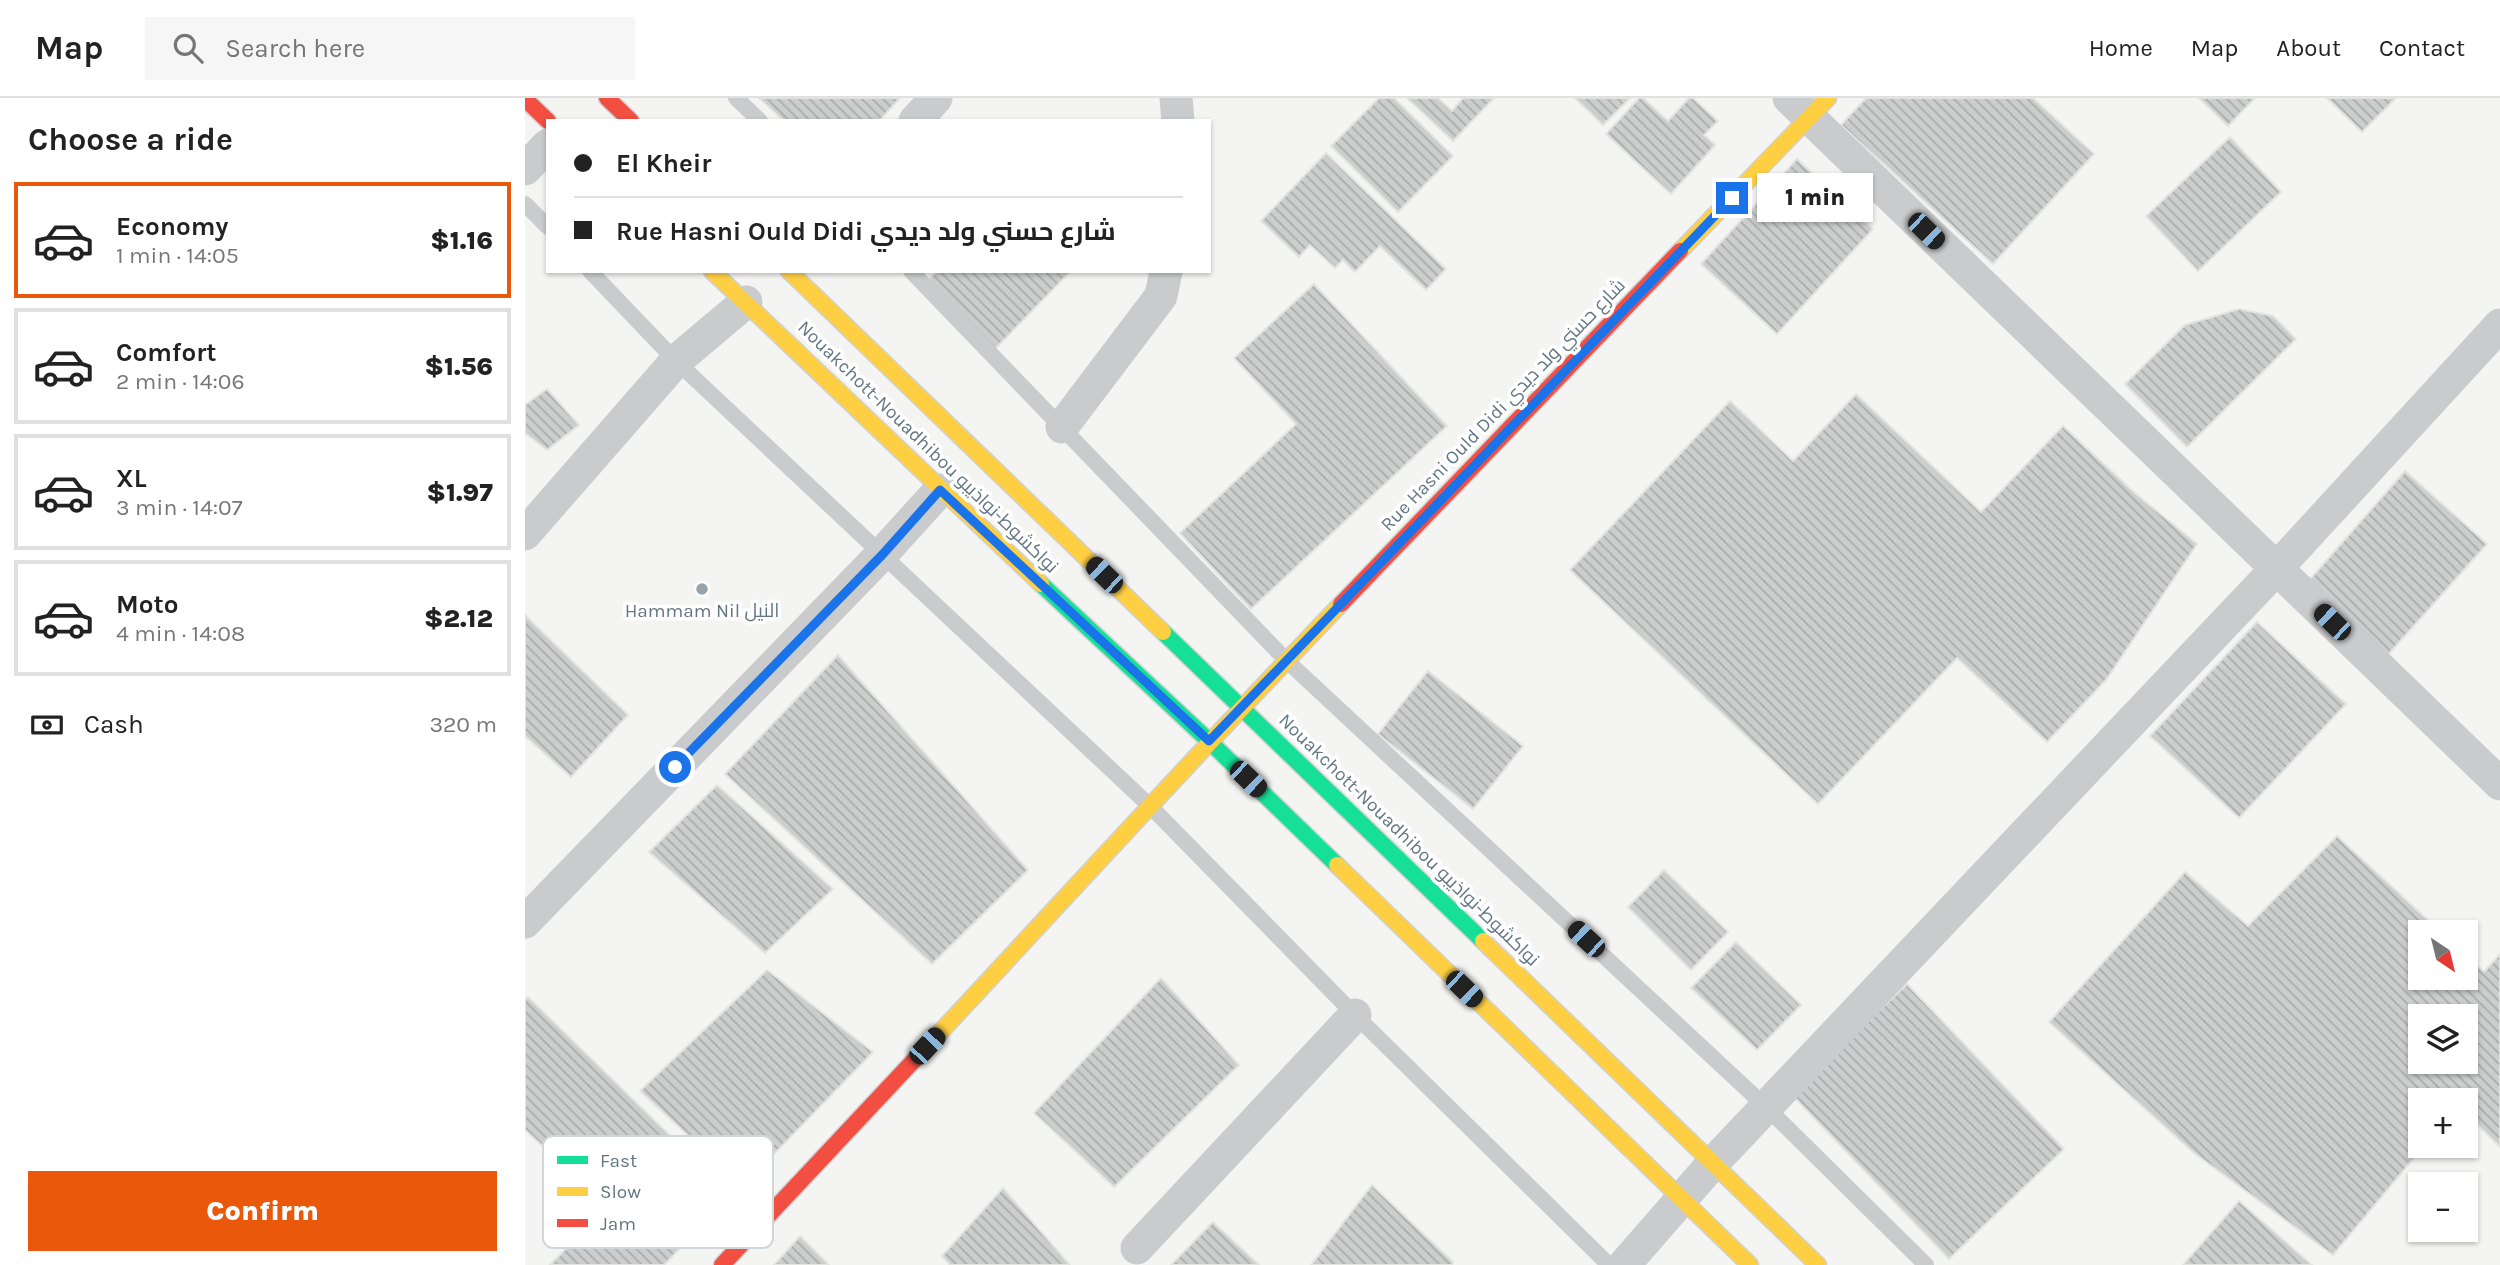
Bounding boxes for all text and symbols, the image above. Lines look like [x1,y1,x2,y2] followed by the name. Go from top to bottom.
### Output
[145,17,635,80] search box
[35,29,103,67] text: Map
[169,29,207,67] icon: search
[225,33,365,64] text: Search here
[2089,34,2153,62] text: Home
[2191,34,2238,62] text: Map
[2276,34,2341,62] text: About
[2379,34,2465,62] text: Contact
[28,121,233,158] text: Choose a ride
[616,148,711,179] text: El Kheir
[1757,174,1872,222] callout: 1 min
[1716,182,1748,214] route end
[1785,184,1845,211] text: 1 min
[32,209,95,272] icon: car
[1904,209,1949,253] car
[116,211,228,242] text: Economy
[616,216,1116,247] text: Rue Hasni Ould Didi شارع حسني ولد ديدي
[430,225,493,256] text: $1.16
[116,242,239,269] text: 1 min · 14:05
[1376,274,1632,538] street label: Rue Hasni Ould Didi شارع حسني ولد ديدي
[793,316,1063,578] street label: Nouakchott-Nouadhibou نواكشوط-نواذيبو
[32,335,95,398] icon: car
[116,337,217,368] text: Comfort
[425,351,493,382] text: $1.56
[116,368,245,395] text: 2 min · 14:06
[32,461,95,524] icon: car
[116,463,147,494] text: XL
[427,477,493,508] text: $1.97
[116,494,243,521] text: 3 min · 14:07
[1082,553,1127,597] car
[694,581,710,597] marker: Hammam Nil النيل
[32,587,95,650] icon: car
[116,589,178,620] text: Moto
[625,600,779,622] place label: Hammam Nil النيل
[2310,600,2355,644] car
[424,603,493,634] text: $2.12
[116,620,245,647] text: 4 min · 14:08
[28,706,66,744] icon: cash
[84,709,144,740] text: Cash
[1274,709,1544,971] street label: Nouakchott-Nouadhibou نواكشوط-نواذيبو
[429,711,497,738] text: 320 m
[659,751,691,783] route start
[1226,757,1271,801] car
[1564,917,1609,961] car
[2408,920,2478,990] north arrow
[2408,920,2478,1242] map controls
[1442,967,1487,1011] car
[2408,1004,2478,1074] button: layers
[905,1023,950,1069] car
[2408,1088,2478,1158] button: +
[543,1136,773,1248] legend
[600,1150,637,1172] text: Fast
[28,1171,497,1251] button: Confirm
[2408,1172,2478,1242] button: −
[600,1181,641,1203] text: Slow
[600,1213,636,1235] text: Jam

